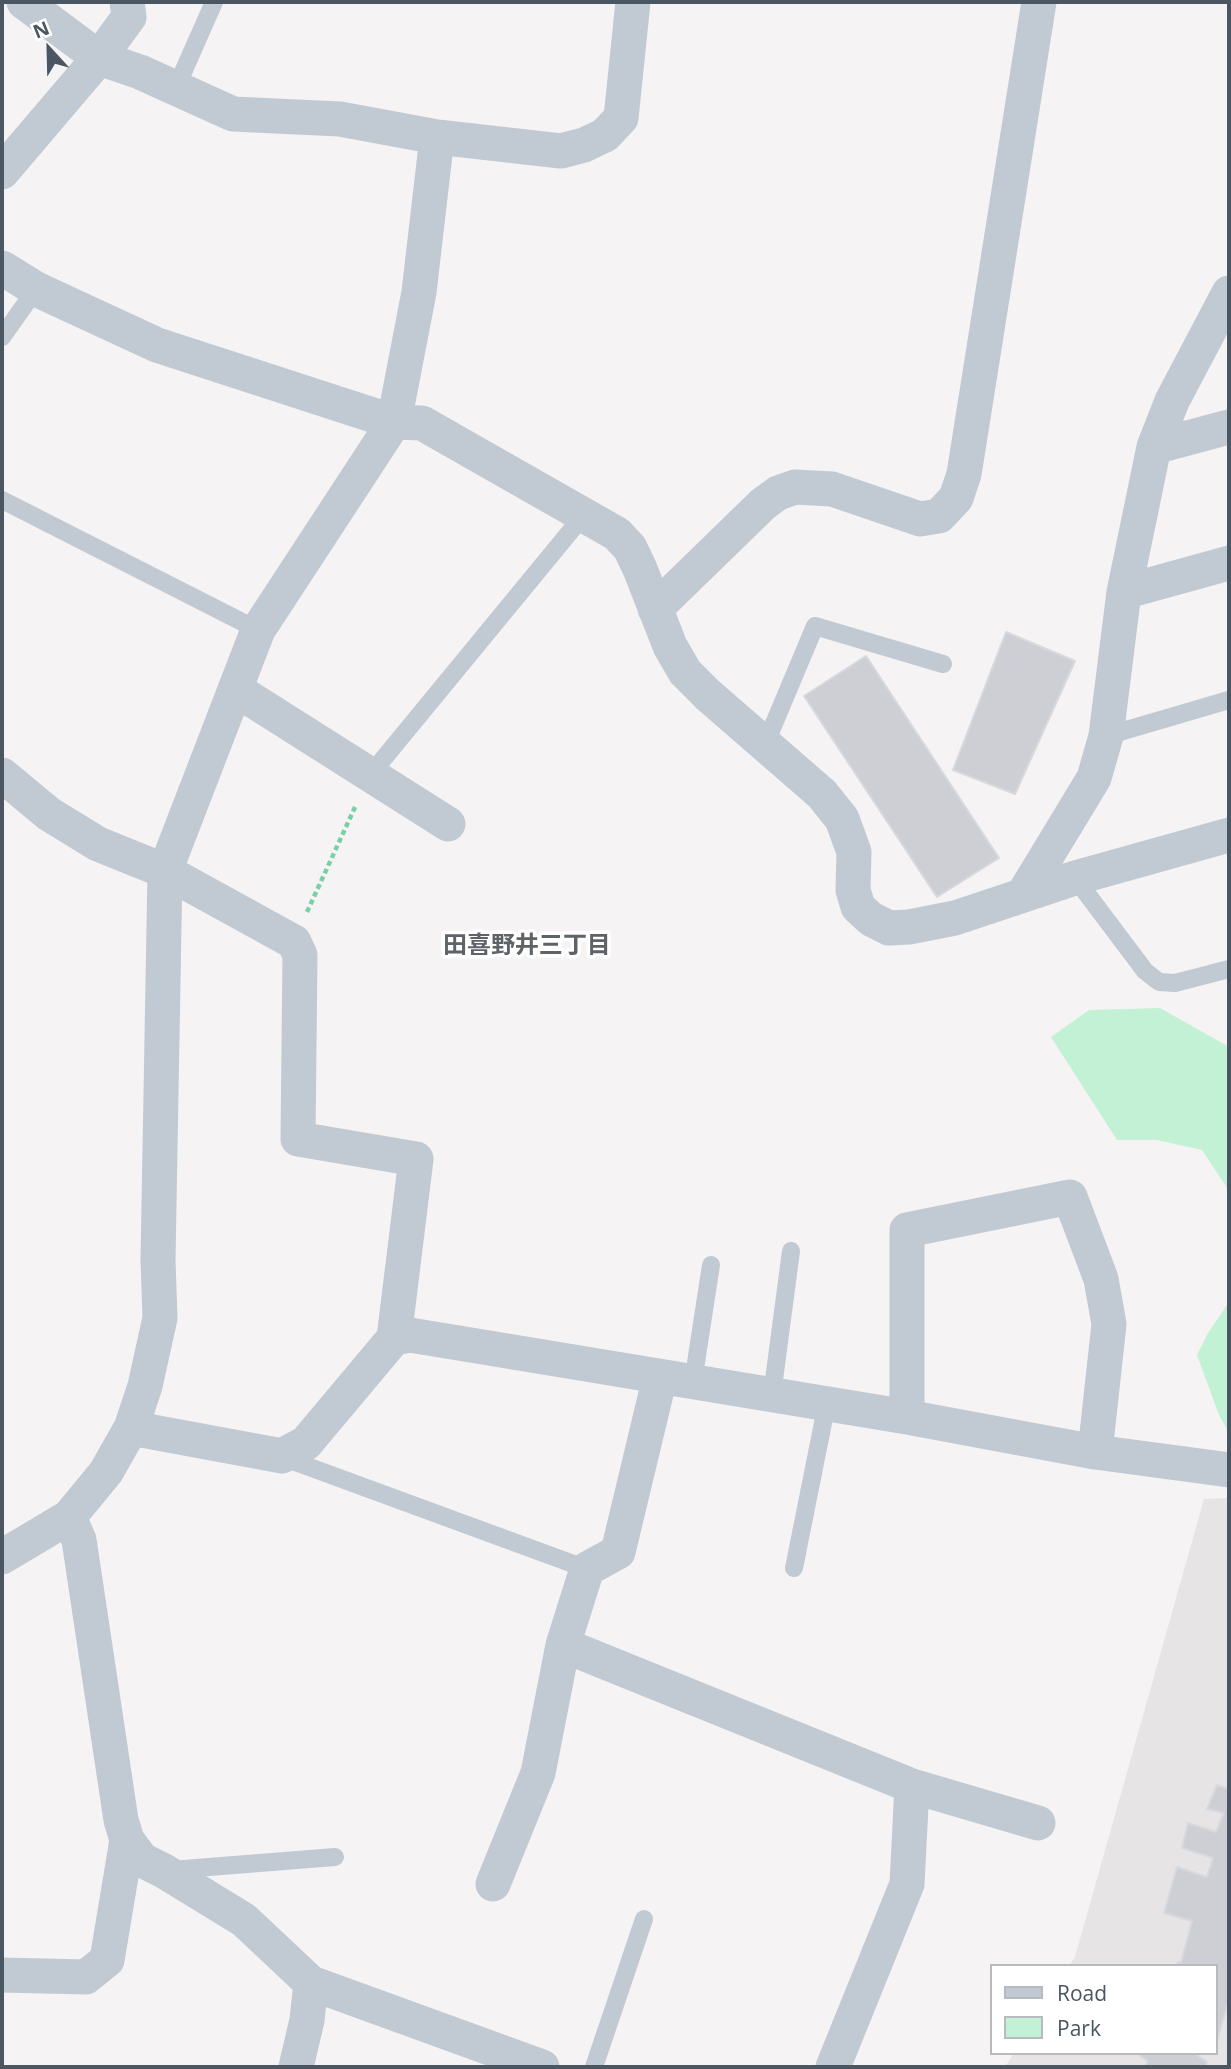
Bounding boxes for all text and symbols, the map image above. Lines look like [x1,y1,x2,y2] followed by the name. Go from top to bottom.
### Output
[14,14,84,84] north arrow
[29,15,53,44] text: N
[443,932,611,960] district label: 田喜野井三丁目
[990,1964,1217,2055] legend
[1057,1979,1107,2007] text: Road
[1057,2014,1101,2042] text: Park

